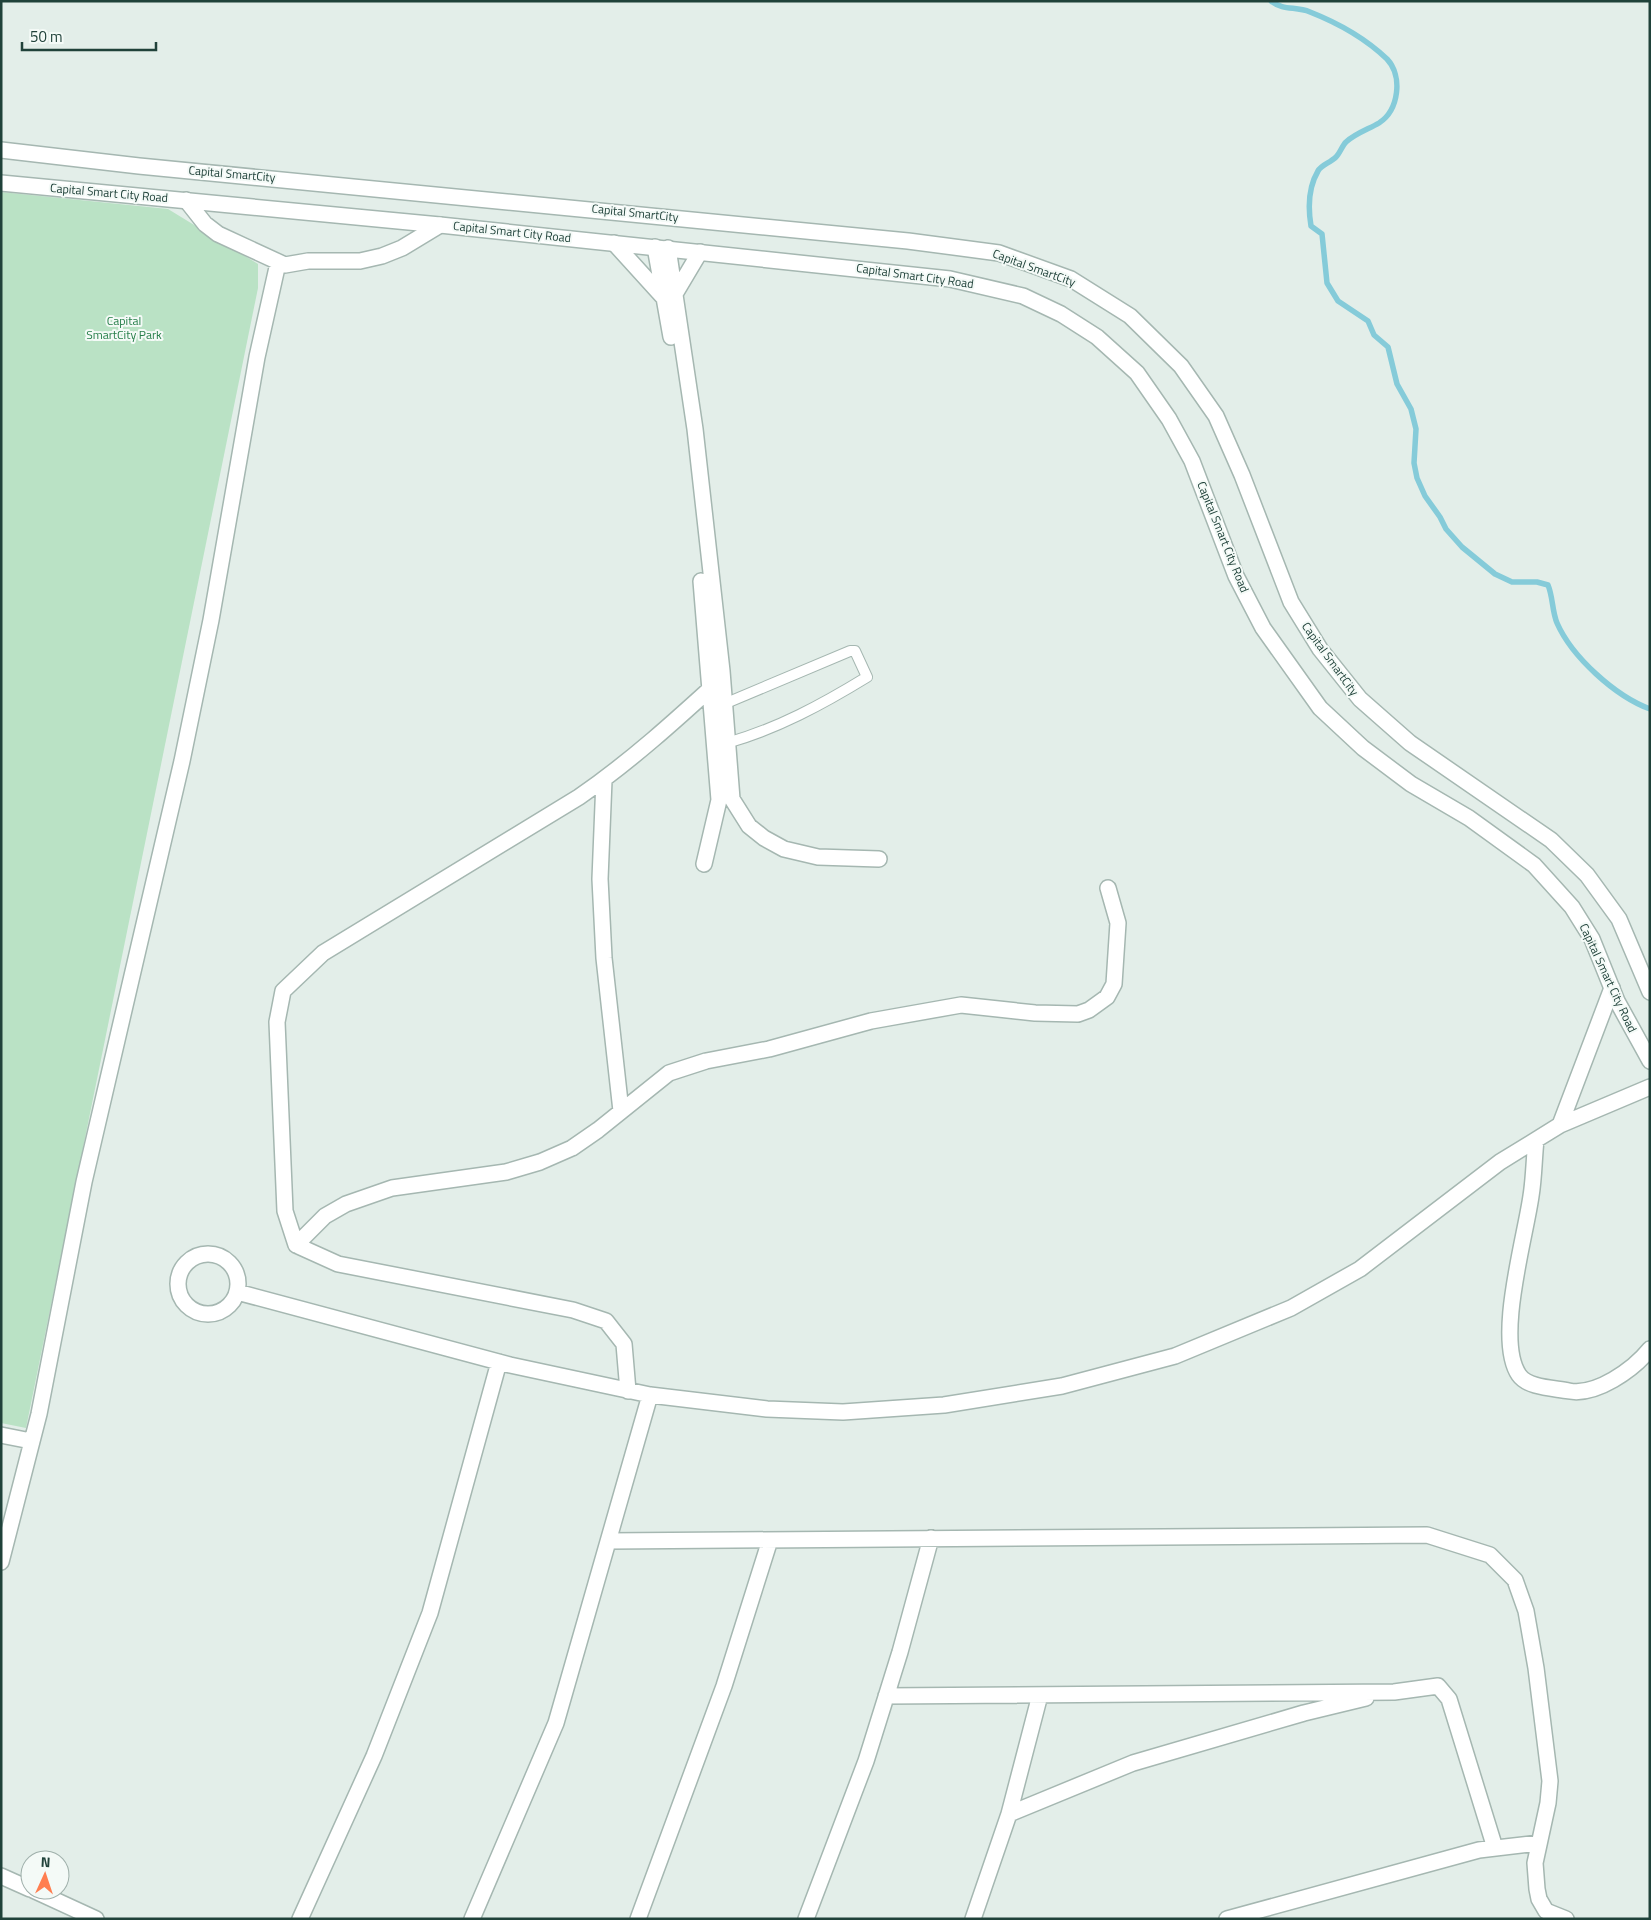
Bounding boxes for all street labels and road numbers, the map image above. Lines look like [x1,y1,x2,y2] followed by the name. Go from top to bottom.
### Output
[188,160,277,187] street label: Capital SmartCity
[49,178,169,207] street label: Capital Smart City Road
[591,198,680,227] street label: Capital SmartCity
[452,216,572,247] street label: Capital Smart City Road
[990,244,1079,291] street label: Capital SmartCity
[855,258,975,293] street label: Capital Smart City Road
[1192,478,1254,595] street label: Capital Smart City Road
[1297,618,1364,700] street label: Capital SmartCity
[1575,920,1642,1035] street label: Capital Smart City Road

